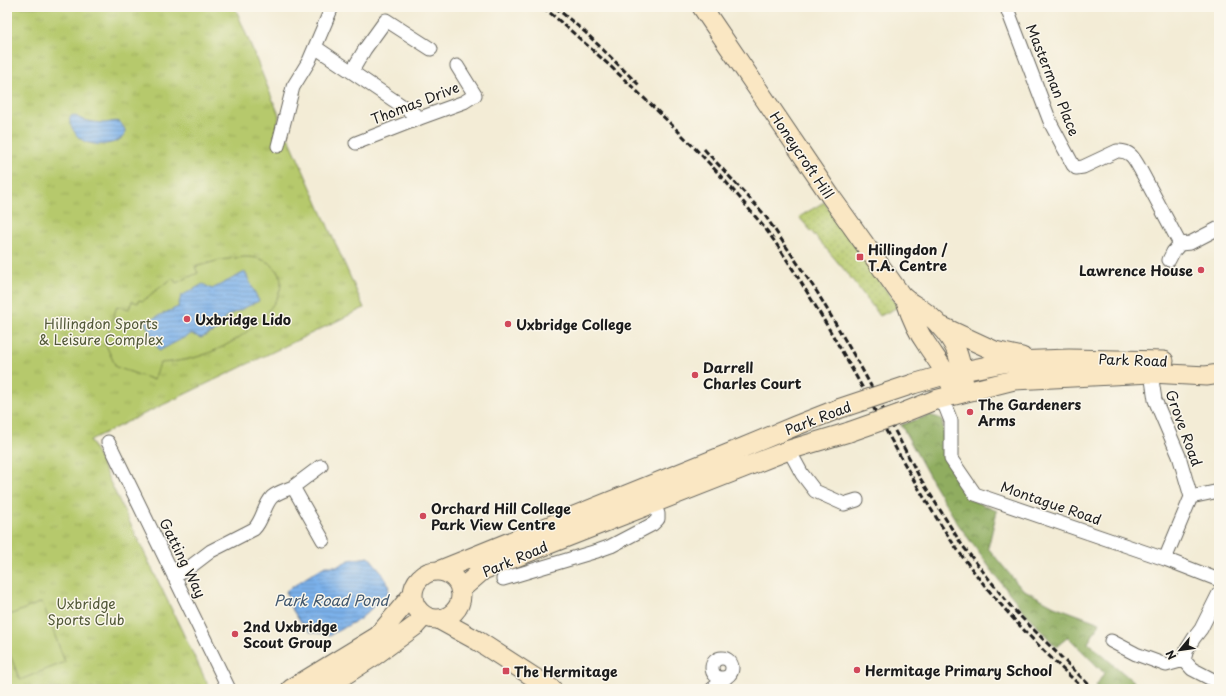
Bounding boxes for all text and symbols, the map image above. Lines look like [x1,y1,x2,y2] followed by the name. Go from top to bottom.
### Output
[1021,21,1085,140] street label: Masterman Place
[368,76,462,130] street label: Thomas Drive
[765,107,839,203] street label: Honeycroft Hill
[868,239,948,276] place label: Hillingdon / T.A. Centre
[855,252,865,262] marker: Hillingdon / T.A. Centre
[1079,260,1193,281] place label: Lawrence House
[1196,265,1206,275] marker: Lawrence House
[195,309,291,330] place label: Uxbridge Lido
[39,313,163,350] park label: Hillingdon Sports & Leisure Complex
[182,314,192,324] marker: Uxbridge Lido
[516,314,632,335] place label: Uxbridge College
[503,319,513,329] marker: Uxbridge College
[1098,348,1168,372] street label: Park Road
[703,357,802,394] place label: Darrell Charles Court
[690,370,700,380] marker: Darrell Charles Court
[1160,387,1208,469] street label: Grove Road
[977,394,1082,431] place label: The Gardeners Arms
[782,396,854,440] street label: Park Road
[965,407,975,417] marker: The Gardeners Arms
[998,476,1104,530] street label: Montague Road
[431,498,571,535] place label: Orchard Hill College Park View Centre
[418,511,428,521] marker: Orchard Hill College Park View Centre
[155,515,211,601] street label: Gatting Way
[479,536,551,582] street label: Park Road
[274,588,390,611] water label: Park Road Pond
[48,593,124,630] park label: Uxbridge Sports Club
[243,616,338,653] place label: 2nd Uxbridge Scout Group
[230,629,240,639] marker: 2nd Uxbridge Scout Group
[1160,630,1200,670] north arrow
[1161,647,1180,663] text: N
[865,660,1052,681] place label: Hermitage Primary School
[514,661,618,682] place label: The Hermitage
[852,665,862,675] marker: Hermitage Primary School
[501,666,511,676] marker: The Hermitage

